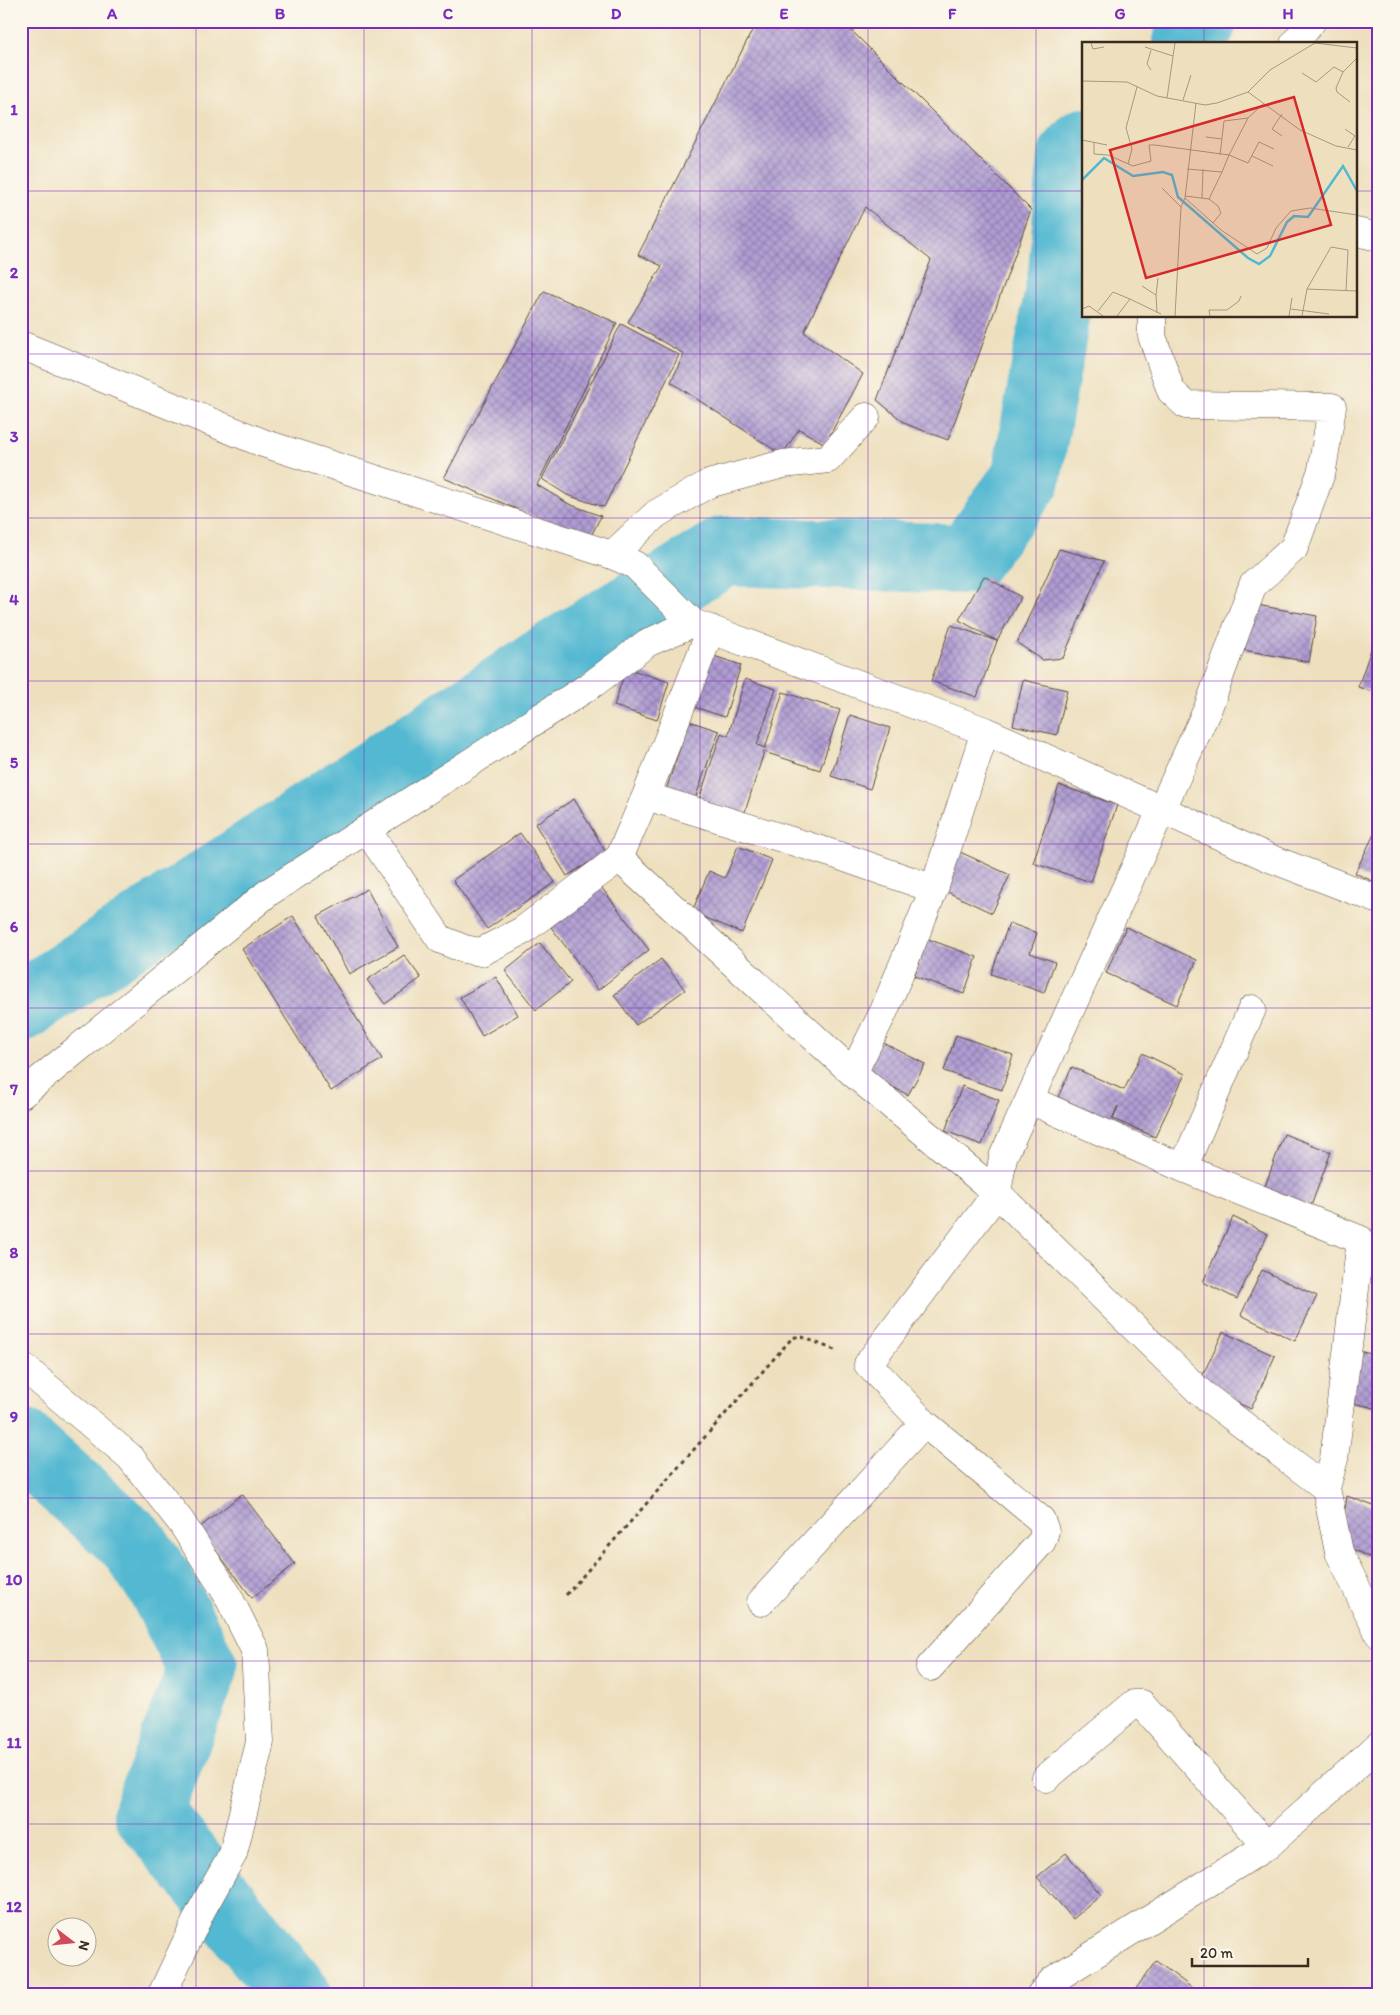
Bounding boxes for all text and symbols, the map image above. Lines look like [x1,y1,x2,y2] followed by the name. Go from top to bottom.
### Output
[106,4,118,23] text: A
[275,4,286,23] text: B
[443,4,454,23] text: C
[611,4,622,23] text: D
[780,4,789,23] text: E
[948,4,957,23] text: F
[1114,4,1126,23] text: G
[1282,4,1294,23] text: H
[1082,42,1358,318] inset map
[10,100,18,119] text: 1
[10,263,19,282] text: 2
[10,427,19,446] text: 3
[9,590,19,609] text: 4
[10,753,19,772] text: 5
[10,917,19,936] text: 6
[9,1080,18,1099] text: 7
[10,1243,19,1262] text: 8
[10,1407,18,1426] text: 9
[5,1570,23,1589] text: 10
[7,1733,22,1752] text: 11
[6,1897,23,1916] text: 12
[48,1918,98,1968] north arrow
[1192,1935,1309,1967] scale bar
[75,1939,93,1952] text: N
[1200,1944,1234,1962] text: 20 m

